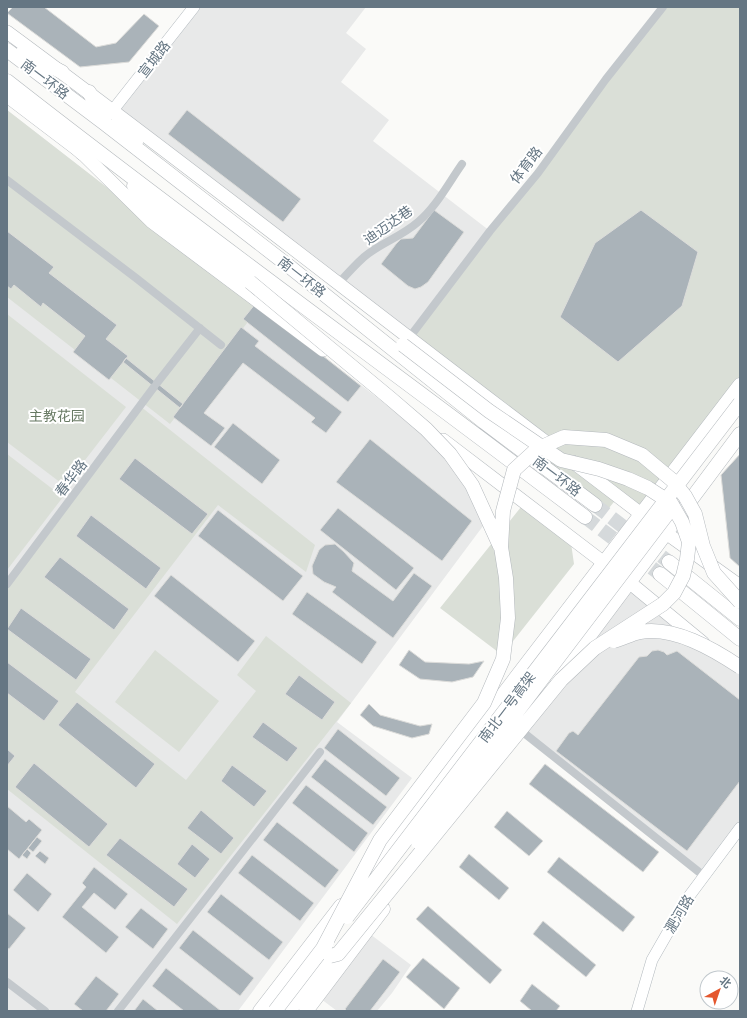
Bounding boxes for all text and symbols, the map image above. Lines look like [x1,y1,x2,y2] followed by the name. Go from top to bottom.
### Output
[135,38,174,81] street label: 宣城路
[17,56,72,103] street label: 南一环路
[507,144,546,187] street label: 体育路
[360,202,416,248] street label: 迪迈达巷
[274,253,329,301] street label: 南一环路
[29,408,85,425] park label: 主教花园
[529,453,584,500] street label: 南一环路
[52,456,91,500] street label: 春华路
[475,669,539,746] street label: 南北一号高架
[661,892,698,937] street label: 淝河路
[699,970,739,1010] north arrow
[717,974,733,991] text: 北

